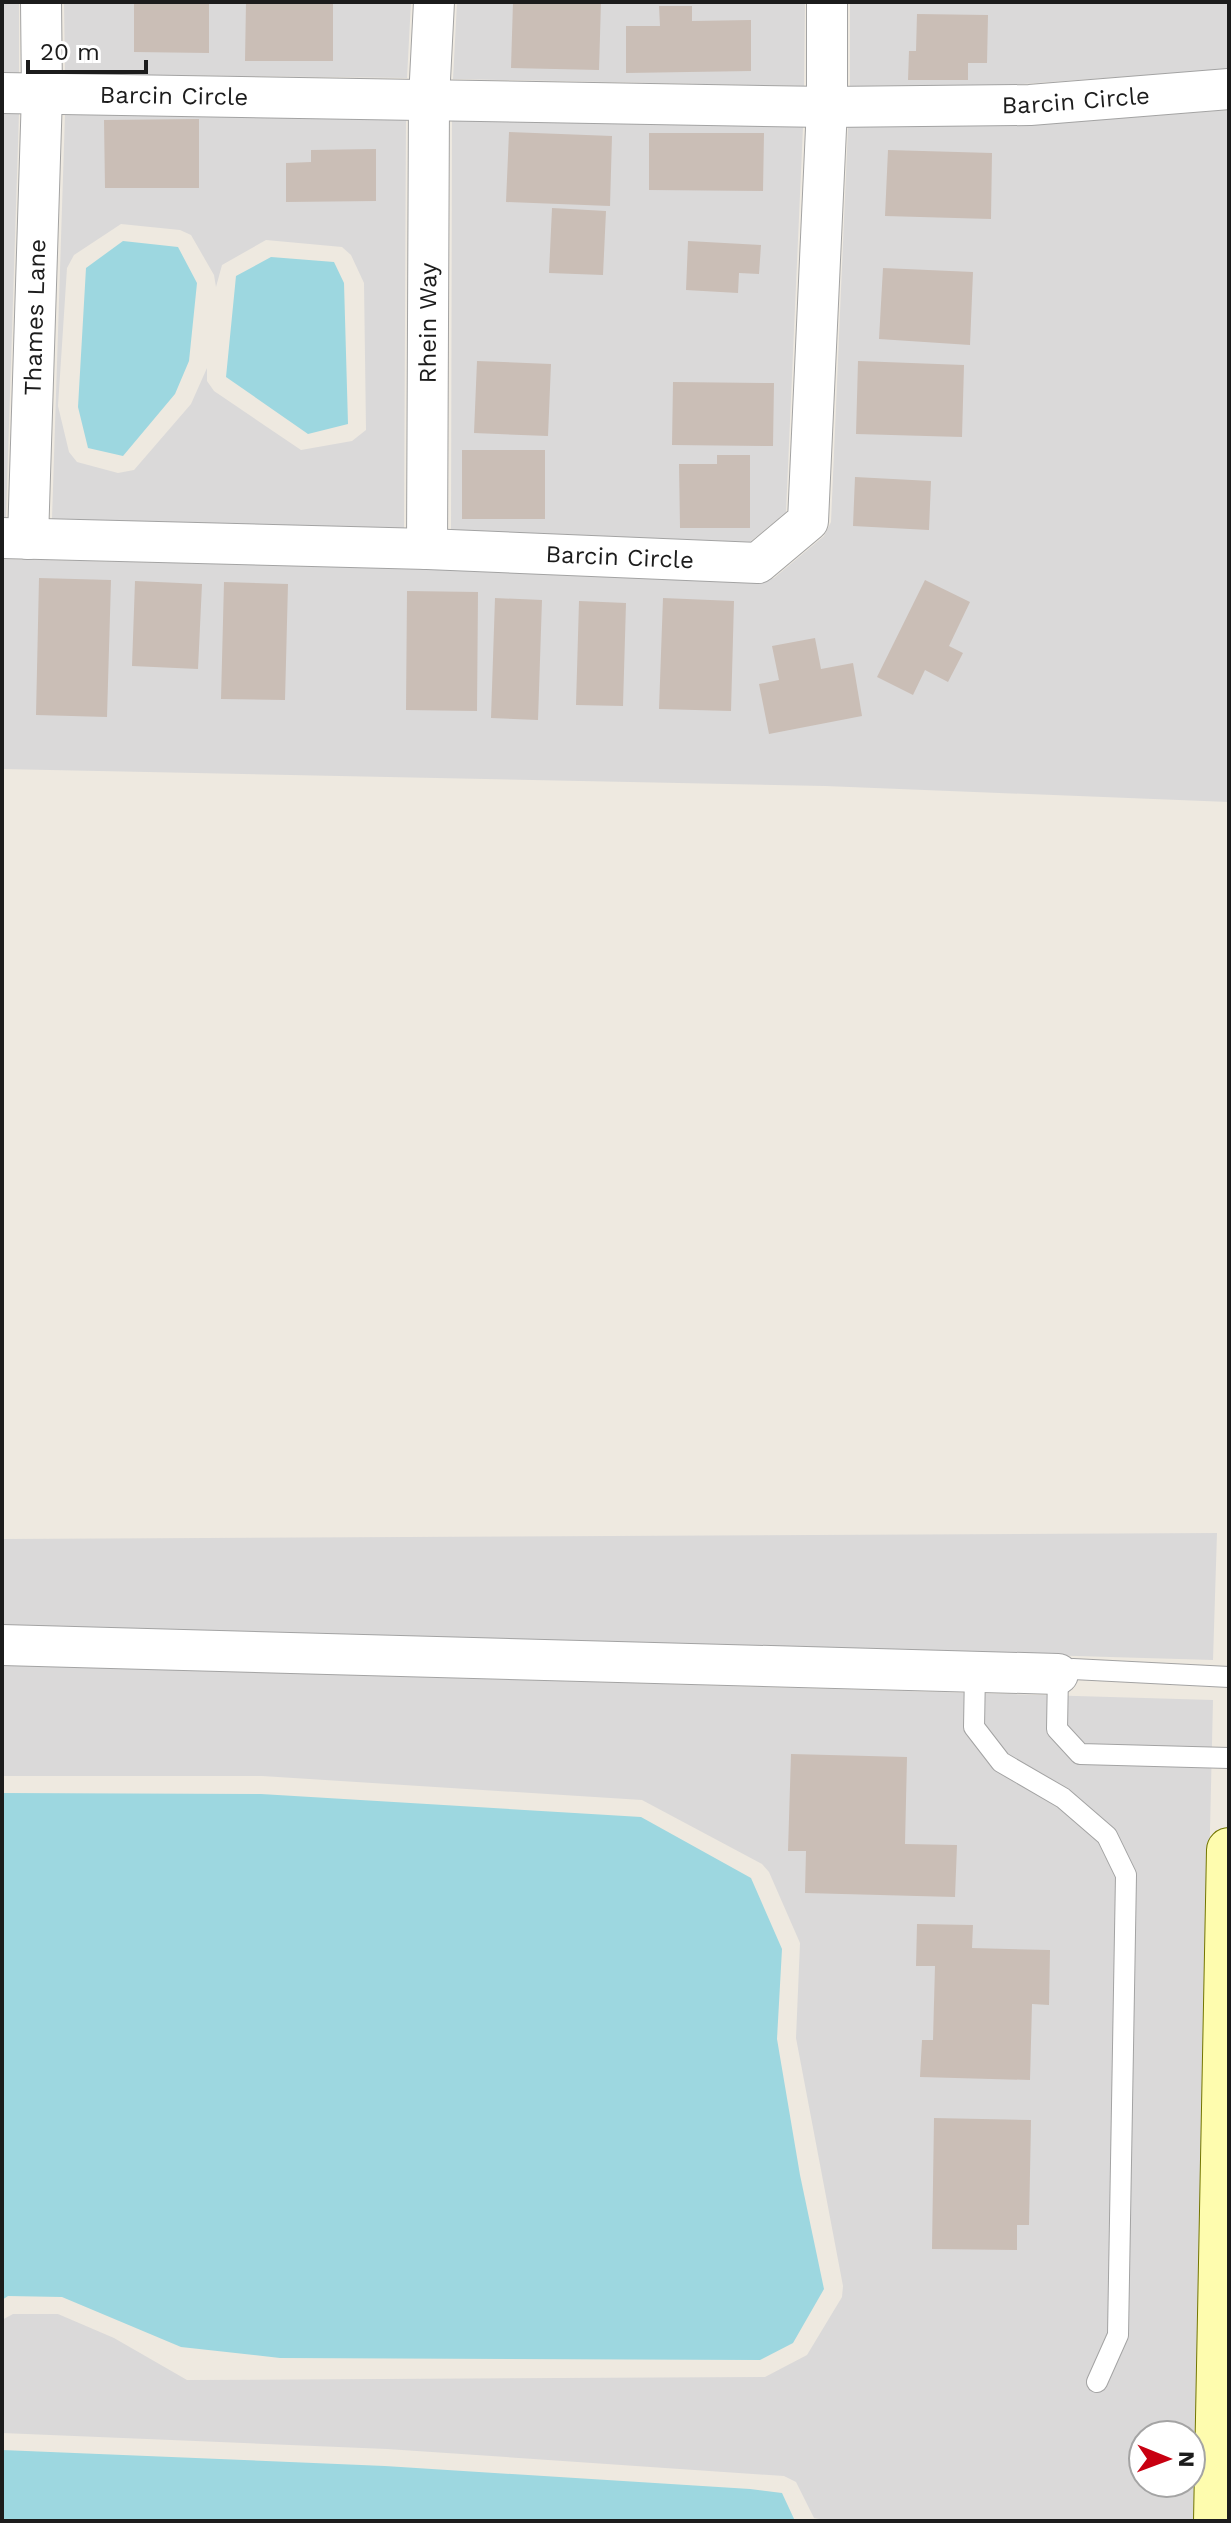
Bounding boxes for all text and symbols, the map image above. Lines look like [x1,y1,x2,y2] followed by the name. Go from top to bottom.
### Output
[28,24,146,74] scale bar
[40,38,100,66] text: 20 m
[99,81,248,111] street label: Barcin Circle
[1001,81,1151,119] street label: Barcin Circle
[19,238,51,396] street label: Thames Lane
[414,262,442,383] street label: Rhein Way
[545,540,694,574] street label: Barcin Circle
[1127,2419,1207,2499] north arrow
[1174,2451,1199,2468] text: N

